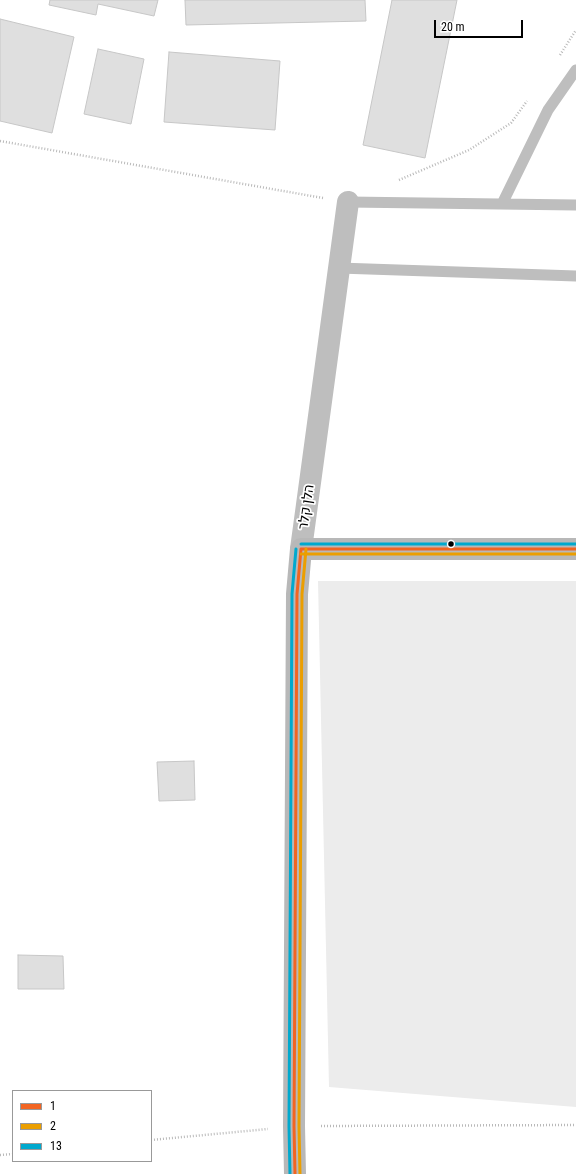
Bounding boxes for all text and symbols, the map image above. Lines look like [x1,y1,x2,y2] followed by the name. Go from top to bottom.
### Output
[436,12,525,38] scale bar
[441,20,465,34] text: 20 m
[296,483,318,531] street label: הלן קלר
[446,539,456,549] unlabelled marker
[12,1090,152,1162] legend
[50,1099,56,1113] text: 1
[50,1119,56,1133] text: 2
[50,1139,62,1153] text: 13

